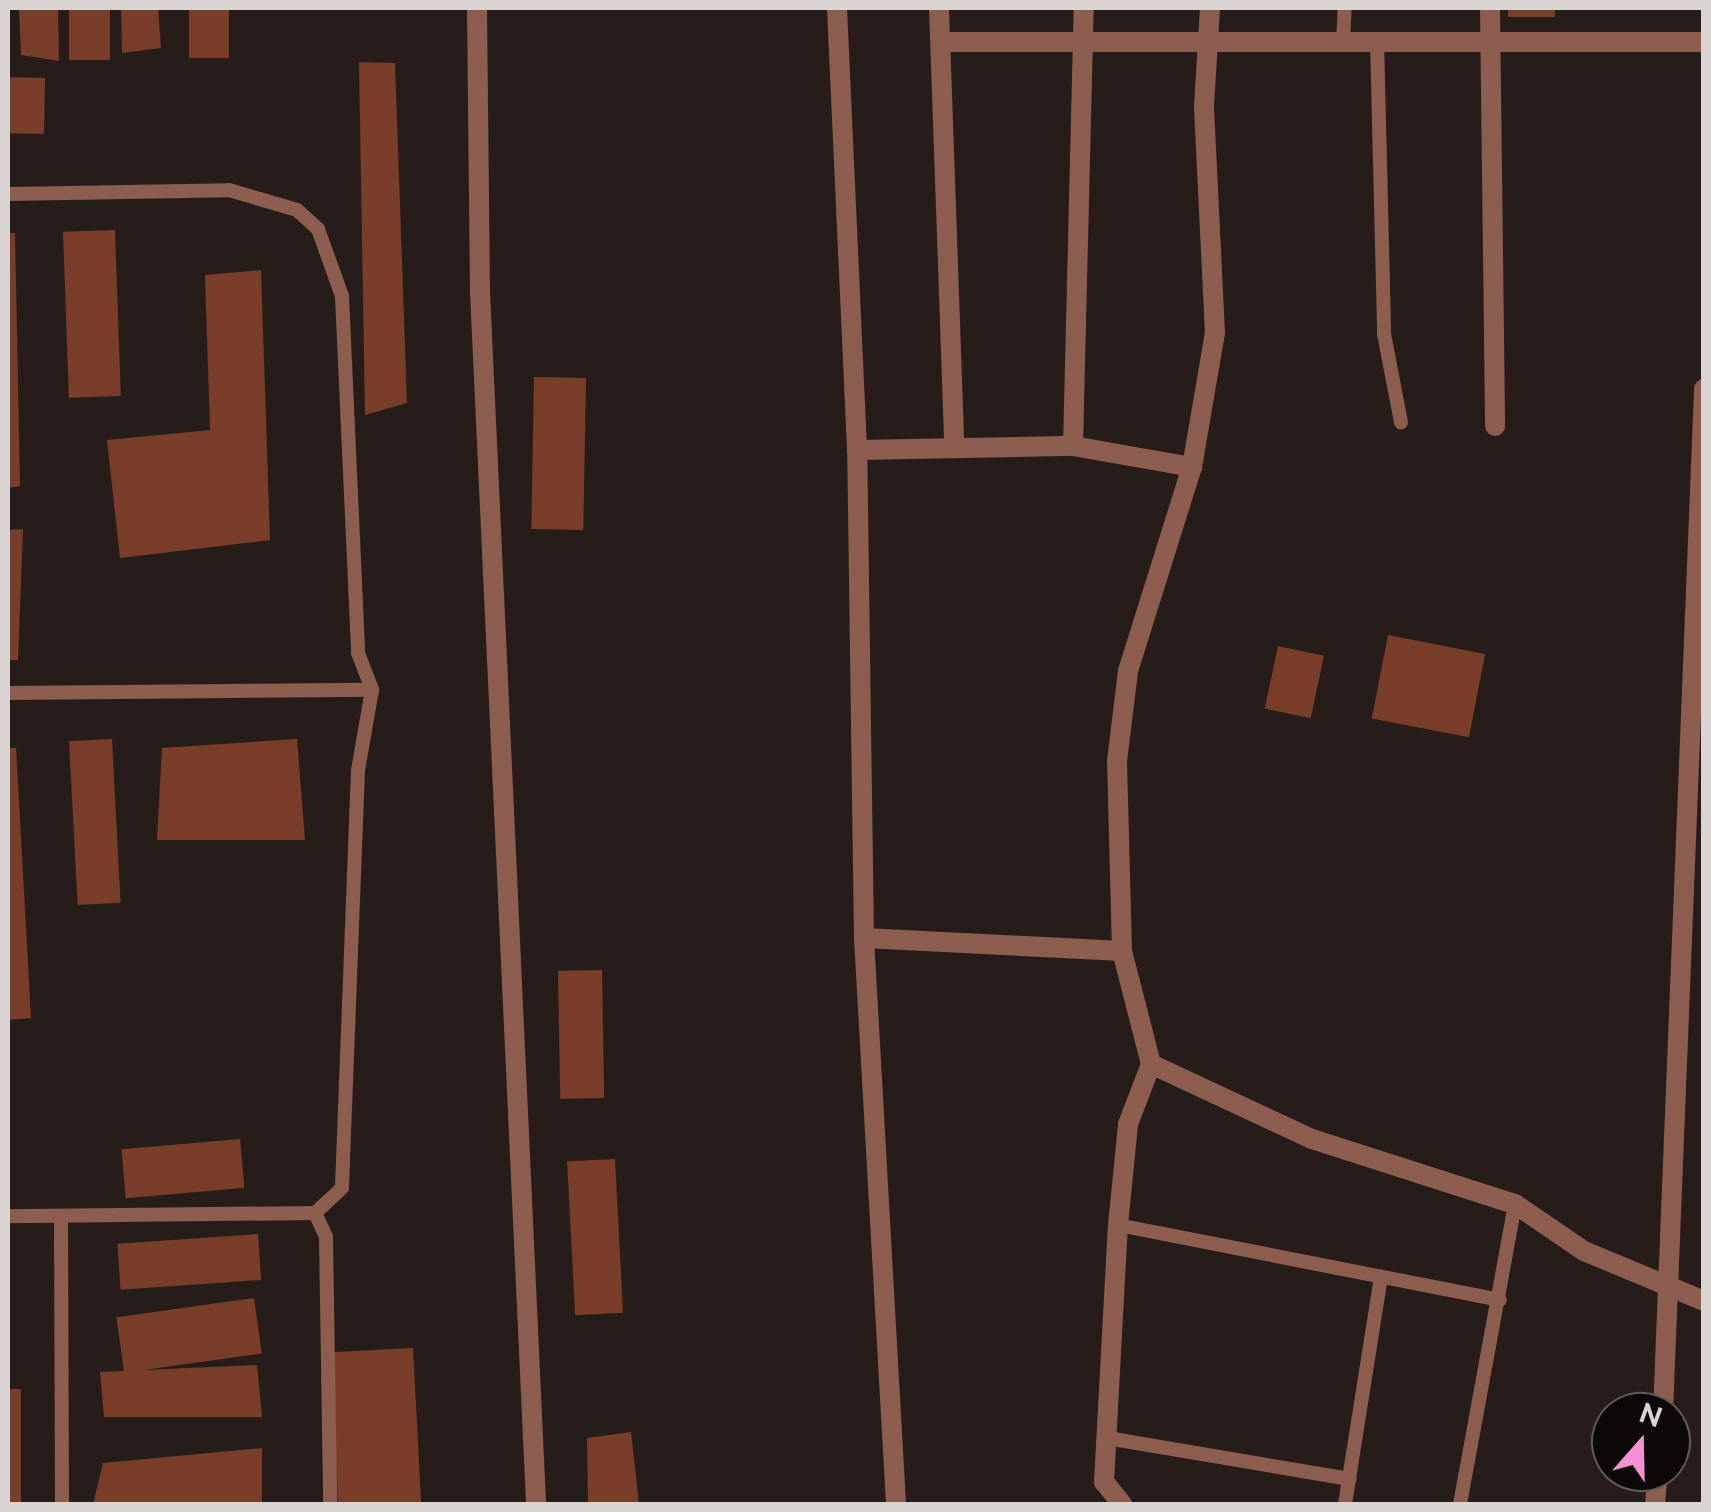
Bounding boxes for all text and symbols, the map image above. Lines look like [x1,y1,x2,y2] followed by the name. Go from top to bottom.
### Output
[1591,1392,1691,1492] north arrow
[1635,1396,1666,1434] text: N

